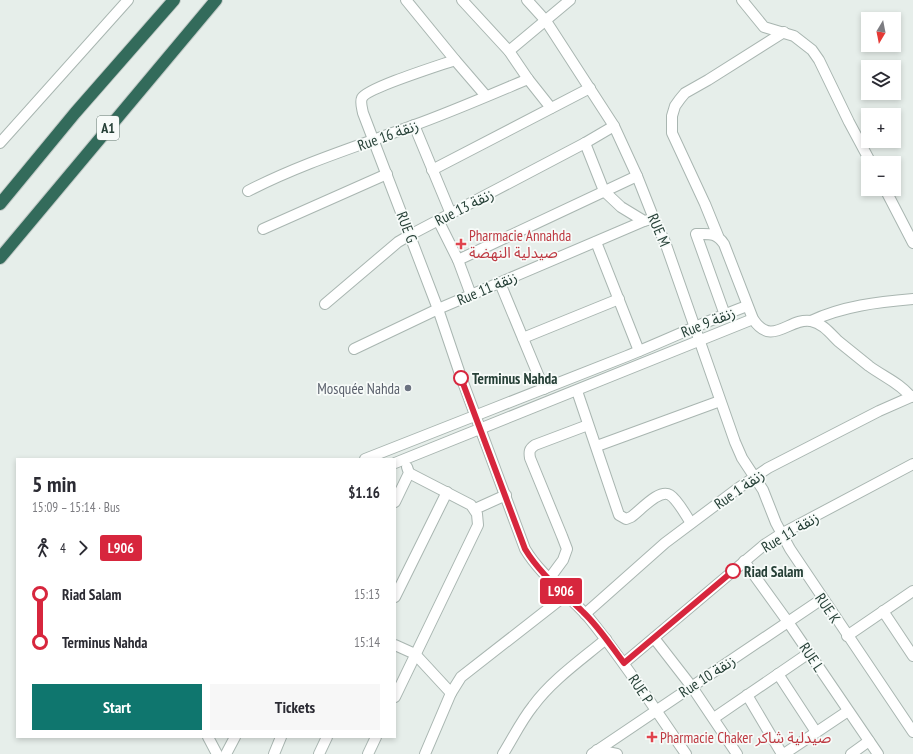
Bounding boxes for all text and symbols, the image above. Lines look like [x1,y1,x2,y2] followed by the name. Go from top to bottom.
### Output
[861,12,901,52] north arrow
[861,12,901,196] map controls
[861,60,901,100] button: layers
[861,108,901,148] button: +
[355,115,421,155] street label: Rue 16 زنقة
[97,116,119,140] road number: A1
[861,156,901,196] button: −
[431,184,497,230] street label: Rue 13 زنقة
[392,209,422,245] street label: RUE G
[644,211,674,249] street label: RUE M
[469,226,571,262] place label: Pharmacie Annahda صيدلية النهضة
[456,239,466,249] marker: Pharmacie Annahda صيدلية النهضة
[454,267,520,309] street label: Rue 11 زنقة
[678,303,738,341] street label: Rue 9 زنقة
[472,369,557,388] place label: Terminus Nahda
[453,370,469,386] marker: Terminus Nahda
[317,379,400,398] place label: Mosquée Nahda
[403,383,413,393] marker: Mosquée Nahda
[710,465,768,513] street label: Rue 1 زنقة
[32,470,76,498] text: 5 min
[348,483,380,502] text: $1.16
[32,499,120,516] text: 15:09 – 15:14 · Bus
[758,507,822,557] street label: Rue 11 زنقة
[32,537,54,559] icon: walk
[72,537,94,559] icon: forward
[108,539,134,557] text: L906
[60,540,66,557] text: 4
[744,562,803,581] place label: Riad Salam
[725,563,741,579] marker: Riad Salam
[533,578,589,604] line badge: L906
[548,582,574,600] text: L906
[62,585,121,604] text: Riad Salam
[354,586,380,603] text: 15:13
[811,589,845,627] street label: RUE K
[62,633,147,652] text: Terminus Nahda
[354,634,380,651] text: 15:14
[795,639,829,676] street label: RUE L
[675,651,739,701] street label: Rue 10 زنقة
[624,671,658,708] street label: RUE P
[32,684,202,730] button: Start
[210,684,380,730] button: Tickets
[660,728,831,747] place label: Pharmacie Chaker صيدلية شاكر
[647,732,657,742] marker: Pharmacie Chaker صيدلية شاكر

